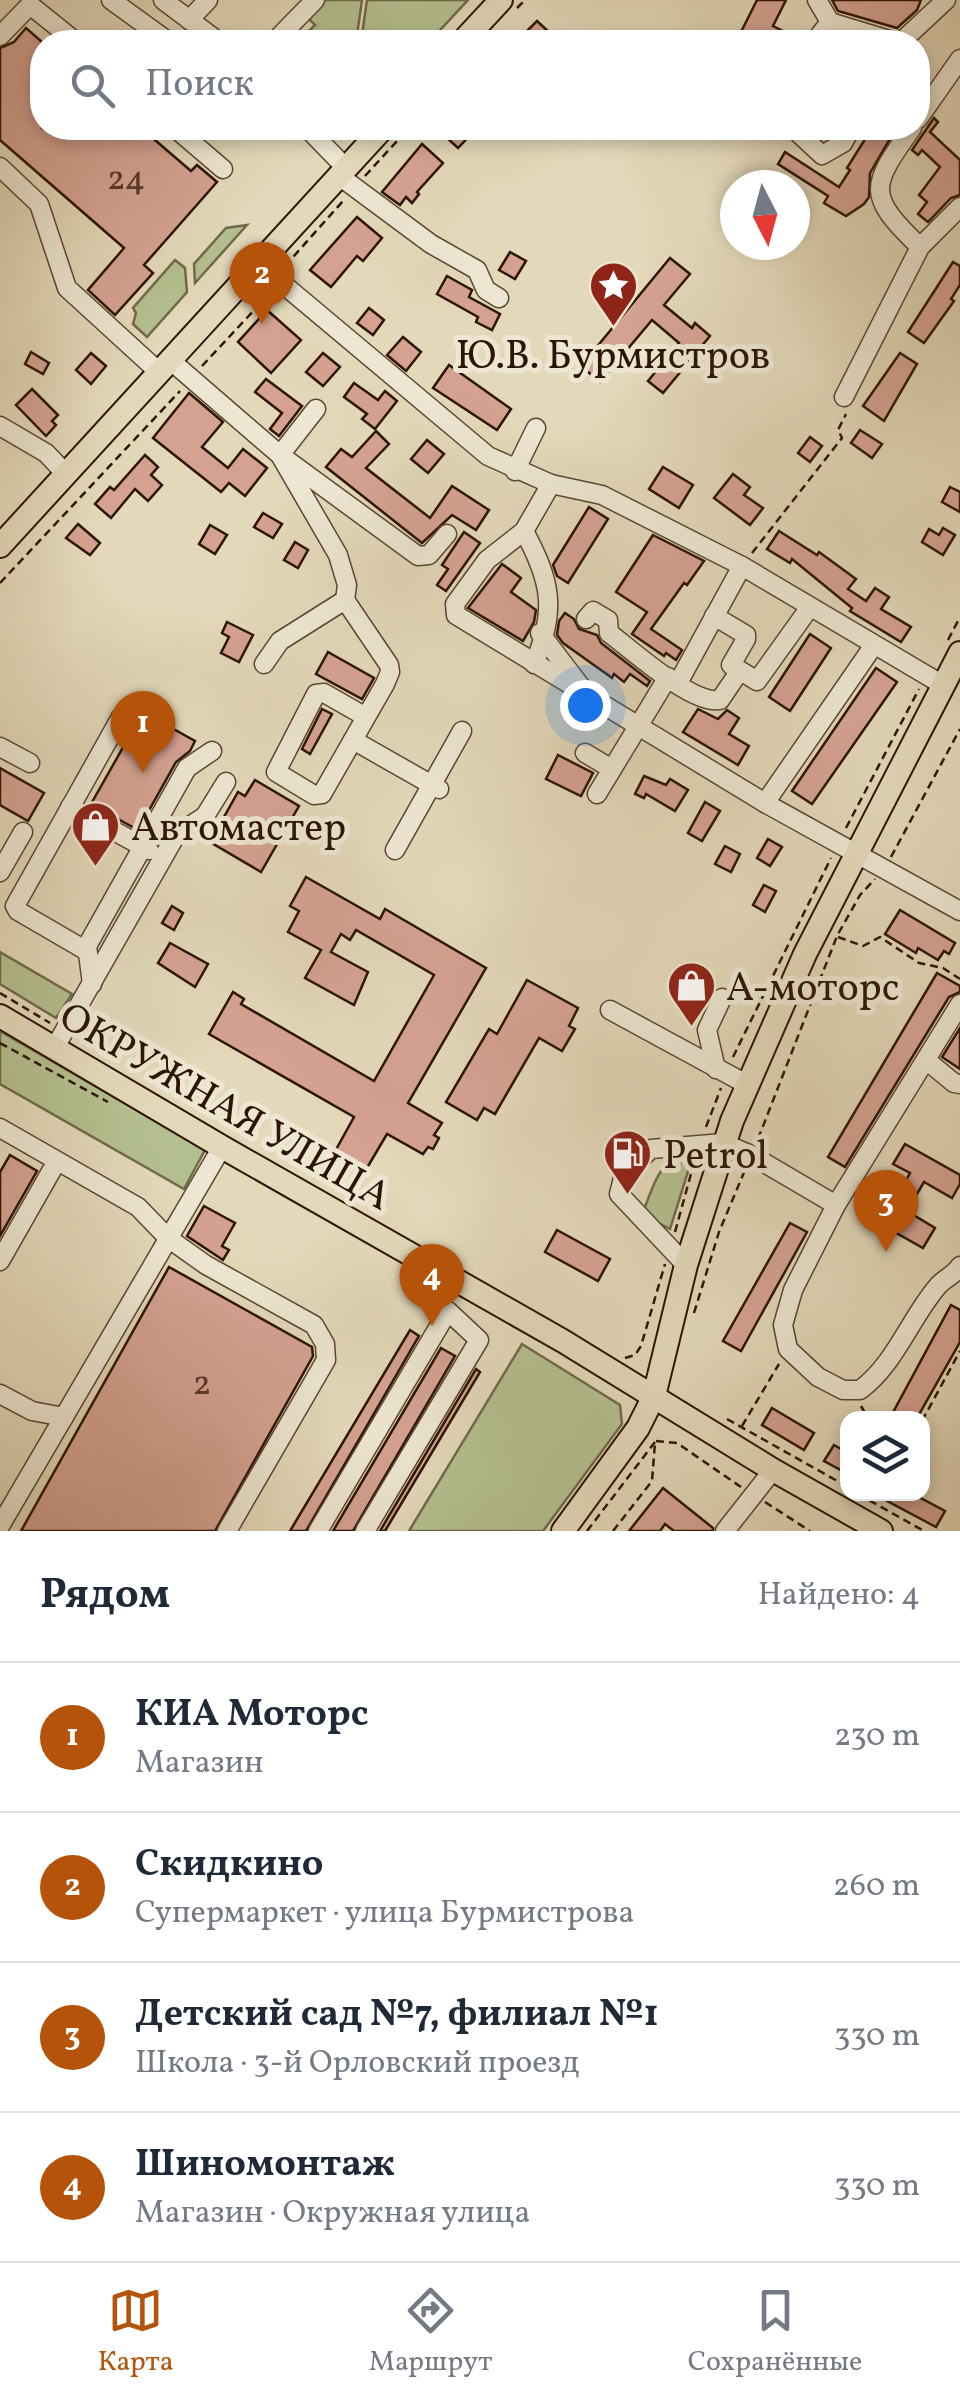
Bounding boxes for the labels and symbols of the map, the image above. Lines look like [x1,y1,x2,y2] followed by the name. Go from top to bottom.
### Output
[107,156,145,204] house number: 24
[720,170,810,260] north arrow
[230,242,294,324] pin: 2
[587,260,639,328] place icon: Ю.В. Бурмистров
[456,330,770,386] place label: Ю.В. Бурмистров
[560,680,611,731] your location
[110,690,176,773] pin: 1
[70,800,122,868] shop icon: Автомастер
[131,802,346,858] place label: Автомастер
[665,960,717,1028] shop icon: А-моторс
[726,962,900,1018] place label: А-моторс
[48,991,400,1226] street label: ОКРУЖНАЯ УЛИЦА
[602,1128,654,1196] fuel station icon: Petrol
[663,1130,768,1186] place label: Petrol
[854,1170,918,1252] pin: 3
[400,1244,464,1326] pin: 4
[193,1361,211,1409] house number: 2

